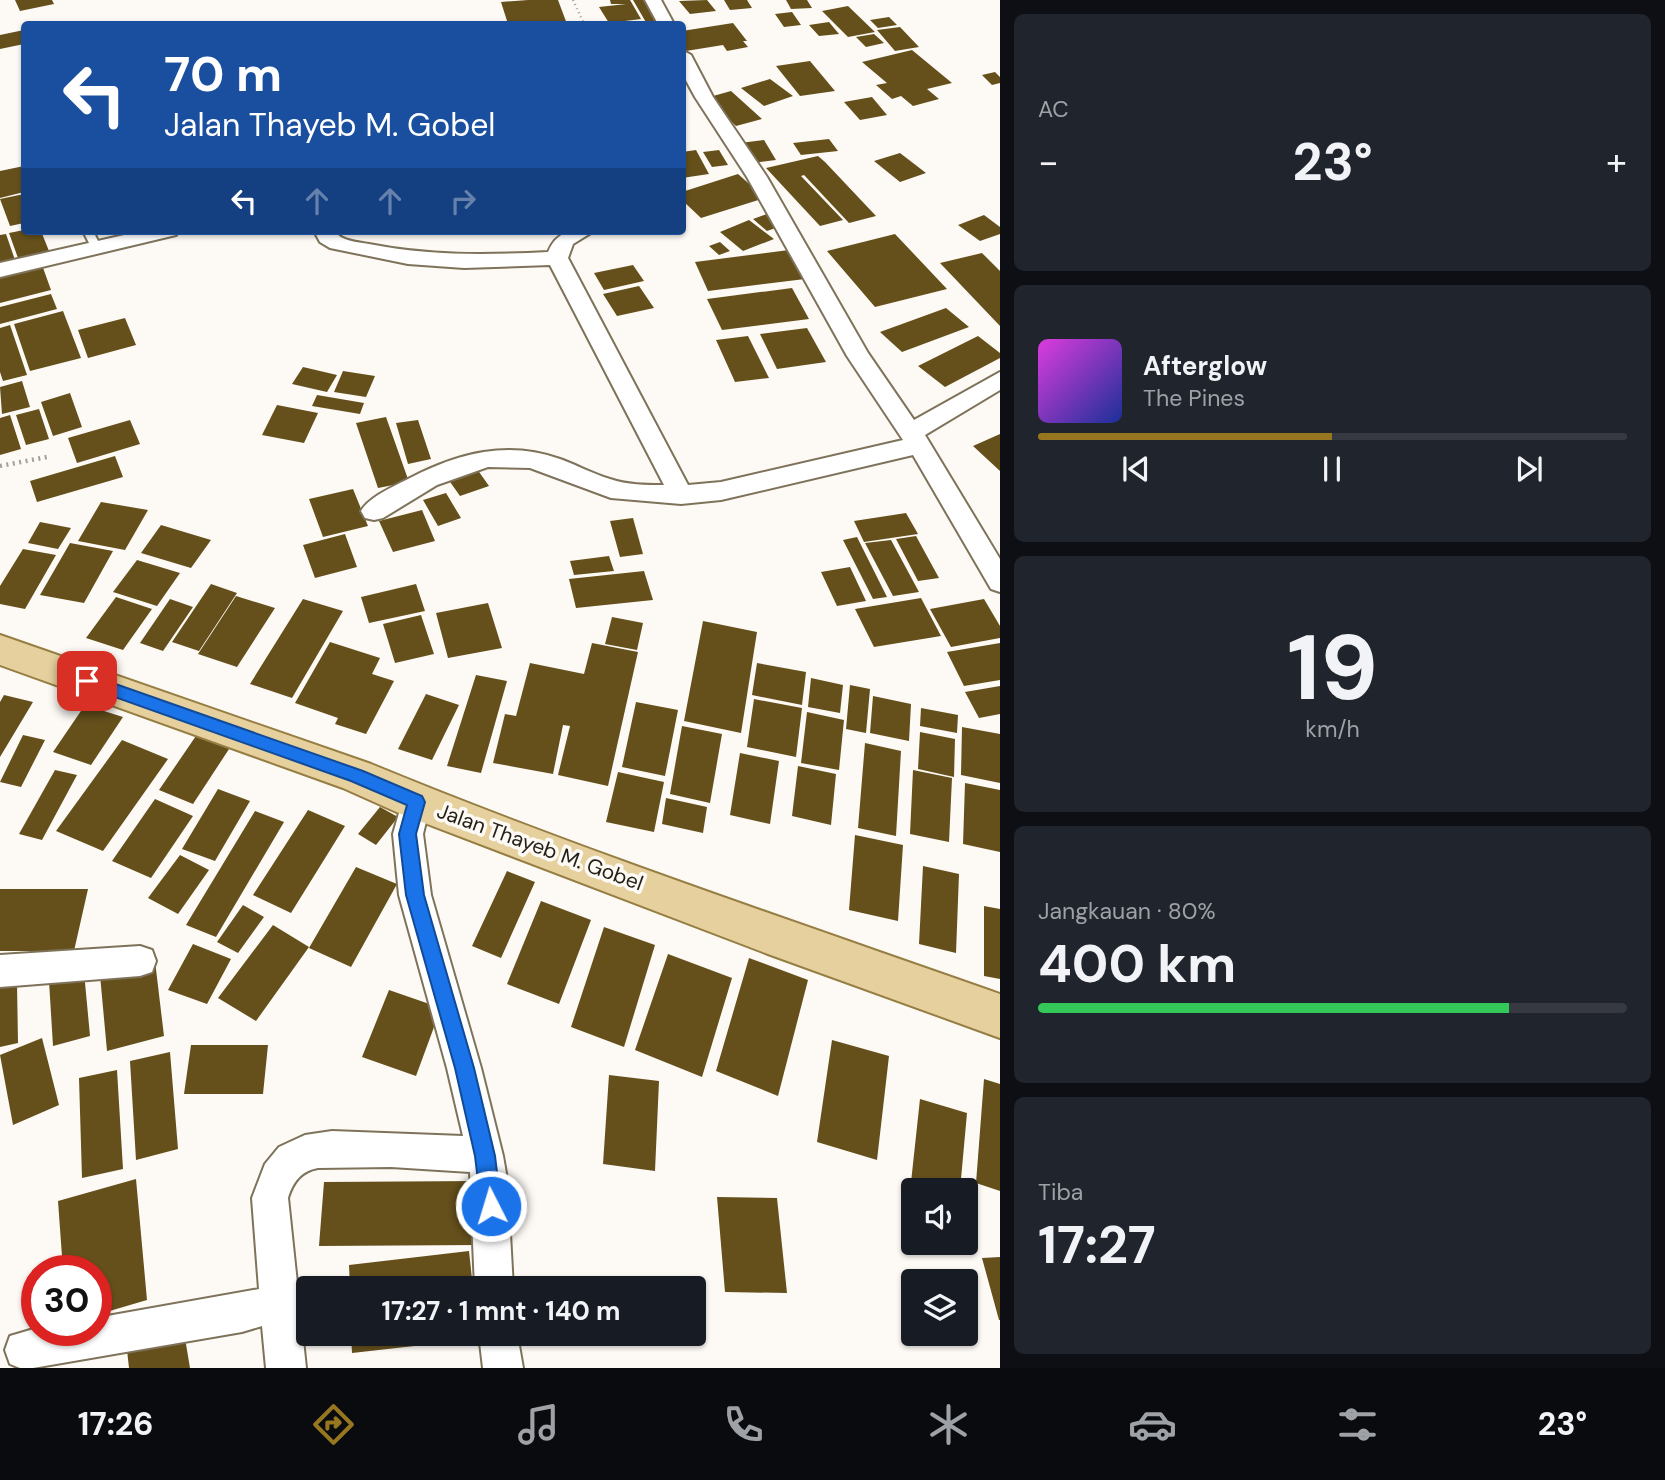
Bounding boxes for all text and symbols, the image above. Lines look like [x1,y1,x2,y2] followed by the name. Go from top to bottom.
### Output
[164,42,282,106] text: 70 m
[49,49,140,140] icon: left
[1038,94,1069,124] text: AC
[164,104,496,146] text: Jalan Thayeb M. Gobel
[1292,128,1373,196] text: 23°
[1038,137,1059,187] text: −
[1606,137,1627,187] text: +
[225,182,263,220] icon: left
[298,182,336,220] icon: ahead
[371,182,409,220] icon: ahead
[444,182,482,220] icon: right
[1143,349,1267,383] text: Afterglow
[1143,383,1245,413] text: The Pines
[1117,450,1155,488] icon: previous
[1313,450,1351,488] icon: pause
[1510,450,1548,488] icon: next
[1287,609,1378,727] text: 19
[57,651,117,711] pin
[68,662,106,700] icon: arrive
[1305,714,1360,744] text: km/h
[433,797,647,897] street label: Jalan Thayeb M. Gobel
[1038,896,1216,926] text: Jangkauan · 80%
[1038,930,1236,998] text: 400 km
[454,1169,528,1243] position arrow
[1038,1177,1083,1207] text: Tiba
[901,1178,978,1346] map controls
[901,1178,978,1255] button: sound
[1038,1211,1156,1279] text: 17:27
[21,1255,112,1346] speed limit sign: 30
[901,1269,978,1346] button: layers
[382,1294,620,1328] text: 17:27 · 1 mnt · 140 m
[309,1400,358,1449] icon: directions
[514,1400,563,1449] icon: music
[719,1400,768,1449] icon: phone
[924,1400,973,1449] icon: climate
[1128,1400,1177,1449] icon: car
[1333,1400,1382,1449] icon: filters
[78,1403,154,1445] text: 17:26
[1538,1403,1587,1445] text: 23°

